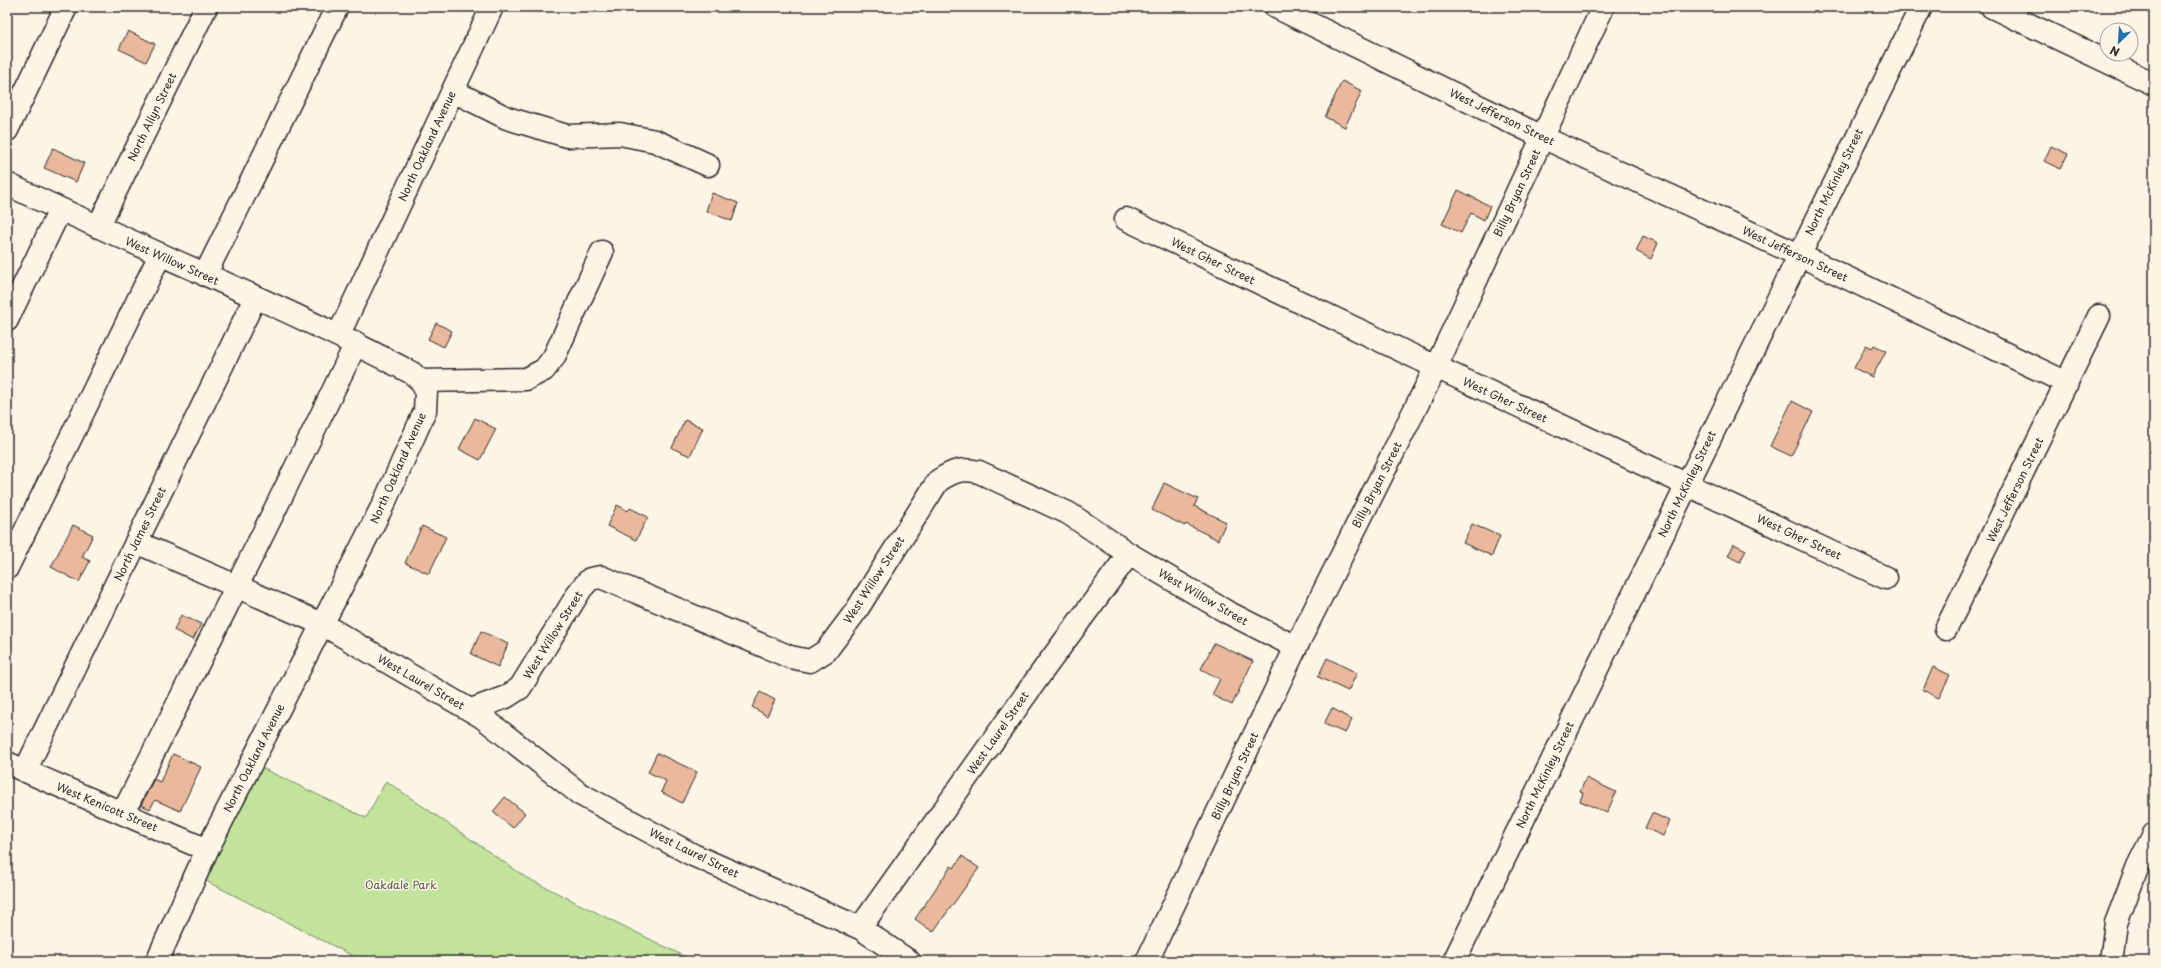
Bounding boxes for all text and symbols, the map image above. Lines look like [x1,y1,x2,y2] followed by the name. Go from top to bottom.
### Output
[2099,22,2139,62] north arrow
[2107,42,2122,61] text: N
[123,69,181,164] street label: North Allyn Street
[1447,84,1558,150] street label: West Jefferson Street
[393,88,460,204] street label: North Oakland Avenue
[1800,125,1867,238] street label: North McKinley Street
[1489,146,1545,239] street label: Billy Bryan Street
[1739,222,1851,286] street label: West Jefferson Street
[123,232,222,289] street label: West Willow Street
[1168,233,1258,288] street label: West Gher Street
[1460,373,1551,427] street label: West Gher Street
[365,409,430,526] street label: North Oakland Avenue
[1653,427,1720,540] street label: North McKinley Street
[1982,434,2048,545] street label: West Jefferson Street
[1347,438,1406,531] street label: Billy Bryan Street
[109,483,170,584] street label: North James Street
[1754,510,1845,564] street label: West Gher Street
[839,532,909,627] street label: West Willow Street
[1155,564,1252,629] street label: West Willow Street
[519,587,587,682] street label: West Willow Street
[375,650,468,714] street label: West Laurel Street
[963,687,1033,778] street label: West Laurel Street
[219,700,288,815] street label: North Oakland Avenue
[1511,718,1578,831] street label: North McKinley Street
[1207,729,1263,822] street label: Billy Bryan Street
[54,778,161,836] street label: West Kenicott Street
[646,823,742,882] street label: West Laurel Street
[365,876,437,893] park label: Oakdale Park

